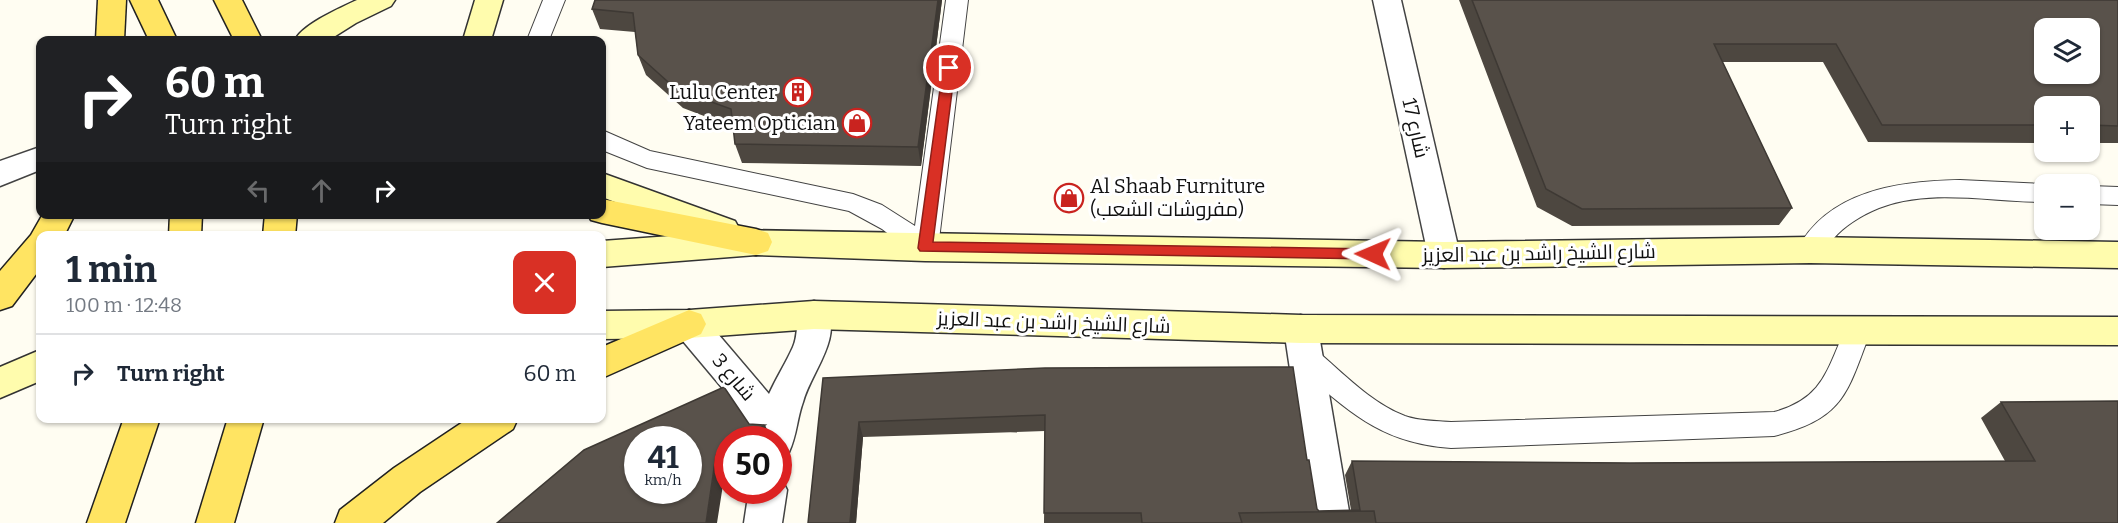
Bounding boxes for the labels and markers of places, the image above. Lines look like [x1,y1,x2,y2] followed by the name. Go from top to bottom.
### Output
[923,42,974,93] pin
[782,76,814,108] building icon: Lulu Center
[669,80,777,104] place label: Lulu Center
[841,107,873,139] shop icon: Yateem Optician
[683,111,836,135] place label: Yateem Optician
[1090,174,1265,221] place label: Al Shaab Furniture (مفروشات الشعب)
[1053,182,1085,214] shop icon: Al Shaab Furniture (مفروشات الشعب)

